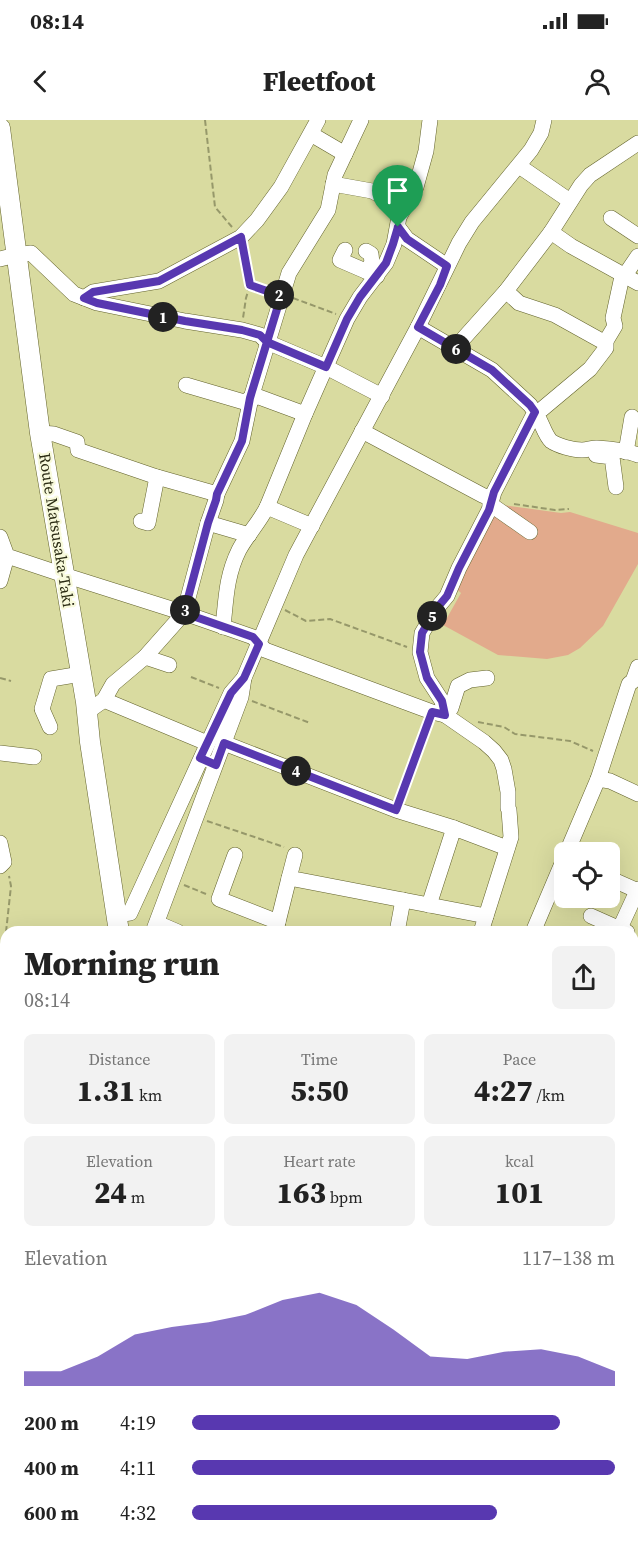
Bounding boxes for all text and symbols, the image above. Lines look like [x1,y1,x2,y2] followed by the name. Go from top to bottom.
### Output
[30,6,84,36] text: 08:14
[263,63,375,100] text: Fleetfoot
[24,65,57,98] icon: back
[581,65,614,98] icon: person
[372,165,423,227] pin
[381,174,414,207] icon: arrive
[264,280,294,310] pin: 2
[275,284,283,306] text: 2
[148,302,178,332] pin: 1
[159,306,167,328] text: 1
[441,334,471,364] pin: 6
[452,338,460,360] text: 6
[34,451,80,609] street label: Route Matsusaka-Taki
[170,595,200,625] pin: 3
[181,599,189,621] text: 3
[417,601,447,631] pin: 5
[428,605,436,627] text: 5
[281,756,311,786] pin: 4
[292,760,300,782] text: 4
[554,842,620,908] map controls
[554,842,620,908] button: locate
[24,941,220,986] text: Morning run
[552,946,615,1009] button: share
[24,986,70,1014] text: 08:14
[88,1048,151,1070] text: Distance
[301,1048,338,1070] text: Time
[503,1048,536,1070] text: Pace
[77,1070,135,1111] text: 1.31
[290,1070,349,1111] text: 5:50
[474,1070,533,1111] text: 4:27
[135,1084,162,1106] text: km
[533,1084,565,1106] text: /km
[86,1150,153,1172] text: Elevation
[283,1150,356,1172] text: Heart rate
[505,1150,534,1172] text: kcal
[94,1172,127,1213] text: 24
[276,1172,326,1213] text: 163
[495,1172,544,1213] text: 101
[127,1186,145,1208] text: m
[326,1186,363,1208] text: bpm
[24,1244,108,1272] text: Elevation
[522,1244,615,1272] text: 117–138 m
[24,1409,79,1437] text: 200 m
[120,1409,156,1437] text: 4:19
[24,1454,79,1482] text: 400 m
[120,1454,156,1482] text: 4:11
[24,1499,79,1527] text: 600 m
[120,1499,156,1527] text: 4:32

